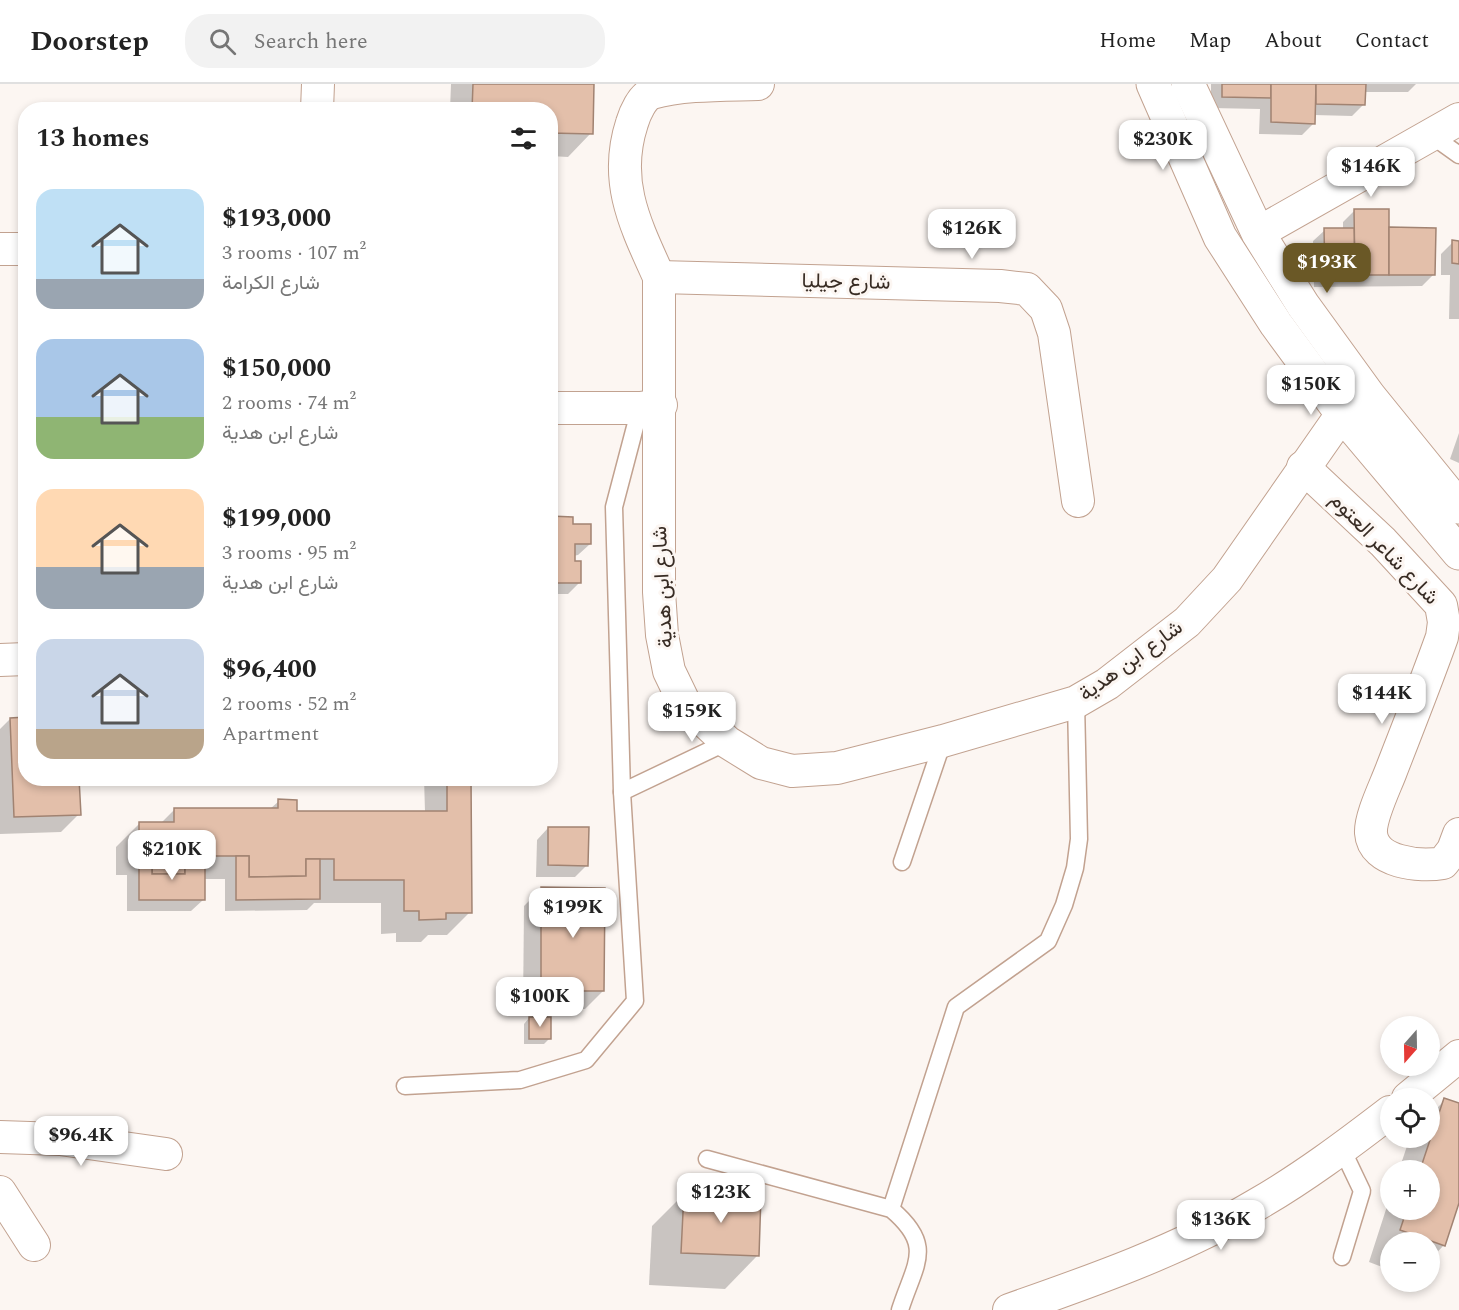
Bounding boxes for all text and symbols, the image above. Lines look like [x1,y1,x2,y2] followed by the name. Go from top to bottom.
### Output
[185,14,605,68] search box
[30,20,149,63] text: Doorstep
[206,25,239,58] icon: search
[254,25,368,58] text: Search here
[1099,25,1156,57] text: Home
[1189,25,1231,57] text: Map
[1264,25,1322,57] text: About
[1355,25,1429,57] text: Contact
[36,118,150,158] text: 13 homes
[1121,120,1205,171] pin: $230K
[507,122,540,155] icon: filters
[1133,124,1193,154] text: $230K
[1329,147,1413,198] pin: $146K
[1341,151,1401,181] text: $146K
[222,198,331,238] text: $193,000
[930,209,1014,260] pin: $126K
[84,213,156,285] icon: home
[942,213,1002,243] text: $126K
[222,238,366,268] text: 3 rooms · 107 m²
[1285,243,1369,294] pin: $193K
[1297,247,1357,277] text: $193K
[801,265,891,299] street label: شارع جيليا
[222,268,320,298] text: شارع الكرامة
[222,348,331,388] text: $150,000
[84,363,156,435] icon: home
[1269,365,1353,416] pin: $150K
[1281,369,1341,399] text: $150K
[222,388,356,418] text: 2 rooms · 74 m²
[222,418,338,448] text: شارع ابن هدية
[1322,485,1446,613] street label: شارع شاعر العتوم
[222,498,331,538] text: $199,000
[84,513,156,585] icon: home
[644,525,682,649] street label: شارع ابن هدية
[222,538,356,568] text: 3 rooms · 95 m²
[222,568,338,598] text: شارع ابن هدية
[1072,612,1190,710] street label: شارع ابن هدية
[222,649,316,689] text: $96,400
[84,663,156,735] icon: home
[1340,674,1424,725] pin: $144K
[1352,678,1412,708] text: $144K
[222,689,356,719] text: 2 rooms · 52 m²
[650,692,734,743] pin: $159K
[662,696,722,726] text: $159K
[222,719,319,749] text: Apartment
[130,830,214,881] pin: $210K
[142,834,202,864] text: $210K
[531,888,615,939] pin: $199K
[543,892,603,922] text: $199K
[498,977,582,1028] pin: $100K
[510,981,570,1011] text: $100K
[1380,1016,1440,1076] north arrow
[1380,1016,1440,1292] map controls
[1380,1088,1440,1148] button: locate
[32,1116,130,1167] pin: $96.4K
[48,1120,114,1150] text: $96.4K
[1380,1160,1440,1220] button: +
[679,1173,763,1224] pin: $123K
[691,1177,751,1207] text: $123K
[1179,1200,1263,1251] pin: $136K
[1191,1204,1251,1234] text: $136K
[1380,1232,1440,1292] button: −

